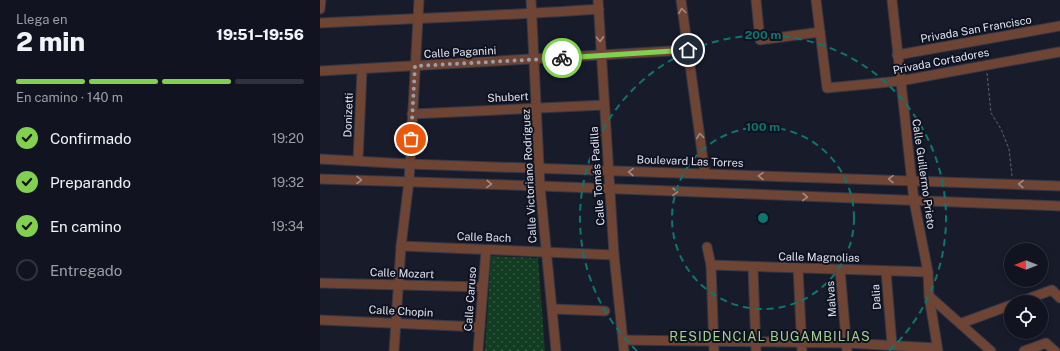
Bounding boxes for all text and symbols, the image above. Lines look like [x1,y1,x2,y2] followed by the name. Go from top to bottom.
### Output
[678,8,687,14] one-way arrow
[16,12,67,27] text: Llega en
[919,13,1033,45] street label: Privada San Francisco
[16,26,85,57] text: 2 min
[216,26,304,43] text: 19:51–19:56
[745,28,781,42] text: 200 m
[671,33,705,67] pin
[596,36,604,42] one-way arrow
[542,38,582,78] courier
[677,39,699,61] icon: home
[423,44,497,60] street label: Calle Paganini
[892,46,991,76] street label: Privada Cortadores
[551,47,573,69] icon: bike
[16,90,123,105] text: En camino · 140 m
[487,90,529,104] street label: Shubert
[341,92,355,138] street label: Donizetti
[519,109,539,243] street label: Calle Victoriano Rodríguez
[910,118,938,230] street label: Calle Guillermo Prieto
[746,120,780,134] text: 100 m
[394,122,428,156] pin
[588,126,606,226] street label: Calle Tomás Padilla
[16,127,38,149] icon: check
[400,128,422,150] icon: bag
[50,130,131,147] text: Confirmado
[272,131,304,146] text: 19:20
[696,133,705,139] one-way arrow
[636,153,744,169] street label: Boulevard Las Torres
[628,167,634,176] one-way arrow
[16,171,38,193] icon: check
[758,172,764,180] one-way arrow
[50,174,131,191] text: Preparando
[272,175,304,190] text: 19:32
[888,175,894,183] one-way arrow
[356,176,362,184] one-way arrow
[486,180,492,188] one-way arrow
[1018,180,1024,189] one-way arrow
[672,188,678,196] one-way arrow
[802,193,808,201] one-way arrow
[756,211,770,225] centre of rings
[16,215,38,237] icon: check
[50,218,122,235] text: En camino
[271,219,304,234] text: 19:34
[457,230,511,244] street label: Calle Bach
[1004,243,1048,287] north arrow
[1004,243,1048,339] map controls
[778,250,860,264] street label: Calle Magnolias
[50,262,122,279] text: Entregado
[370,266,434,280] street label: Calle Mozart
[462,266,478,332] street label: Calle Caruso
[824,280,838,317] street label: Malvas
[869,284,883,310] street label: Dalia
[1004,295,1048,339] button: locate
[368,303,434,319] street label: Calle Chopin
[669,329,871,344] district label: RESIDENCIAL BUGAMBILIAS

